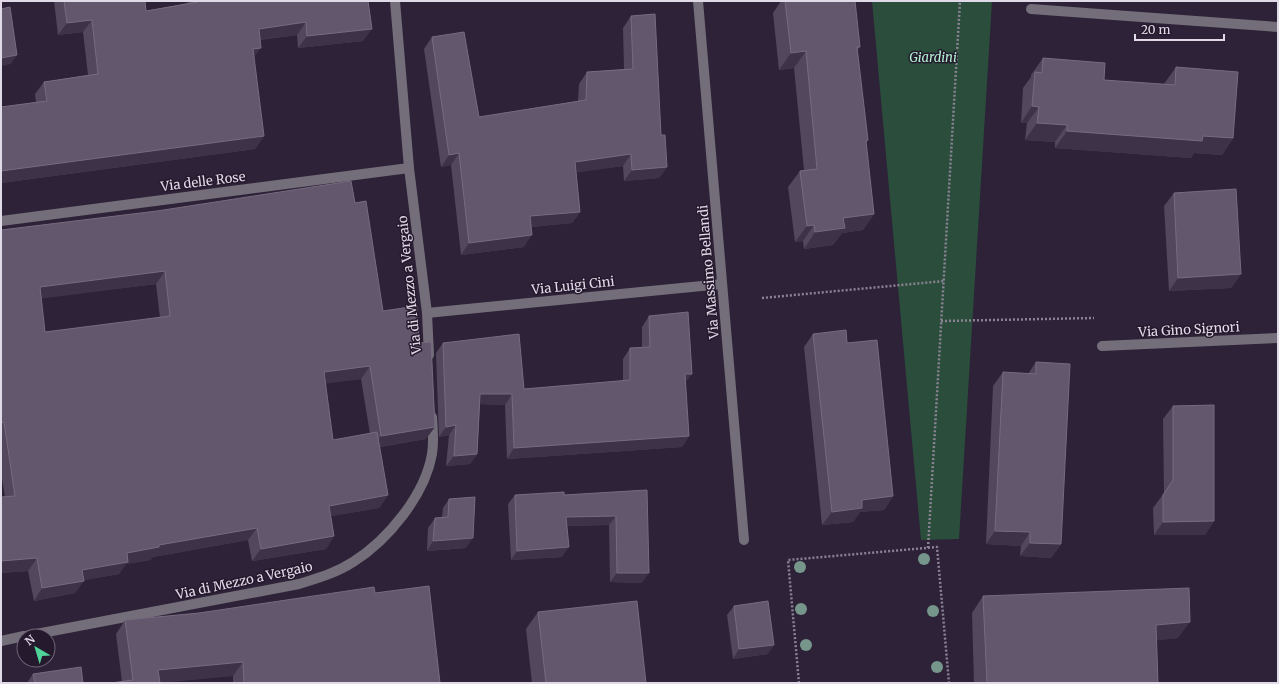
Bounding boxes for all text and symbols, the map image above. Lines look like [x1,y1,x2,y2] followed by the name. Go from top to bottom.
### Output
[1135,16,1224,42] scale bar
[1141,22,1170,37] text: 20 m
[909,49,957,66] park label: Giardini
[159,168,247,195] street label: Via delle Rose
[694,204,723,341] street label: Via Massimo Bellandi
[394,214,425,356] street label: Via di Mezzo a Vergaio
[530,273,615,298] street label: Via Luigi Cini
[1137,318,1240,341] street label: Via Gino Signori
[173,558,314,603] street label: Via di Mezzo a Vergaio
[16,628,56,668] north arrow
[22,632,38,648] text: N

